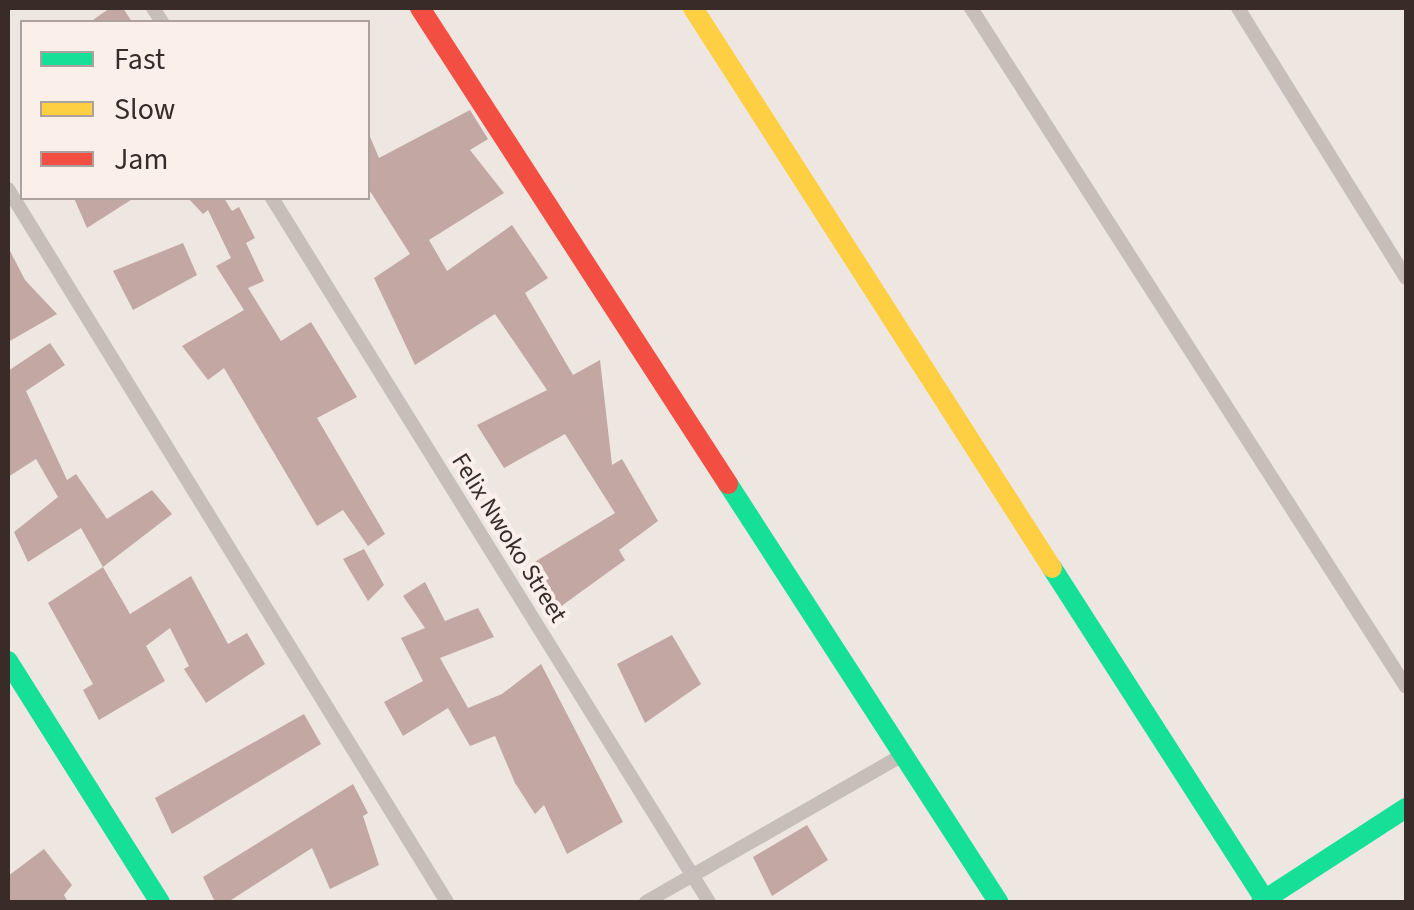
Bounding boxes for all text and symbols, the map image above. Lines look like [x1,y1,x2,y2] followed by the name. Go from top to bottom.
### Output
[20,20,370,200] legend
[114,38,165,81] text: Fast
[114,88,175,131] text: Slow
[114,138,168,181] text: Jam
[445,448,573,628] street label: Felix Nwoko Street

